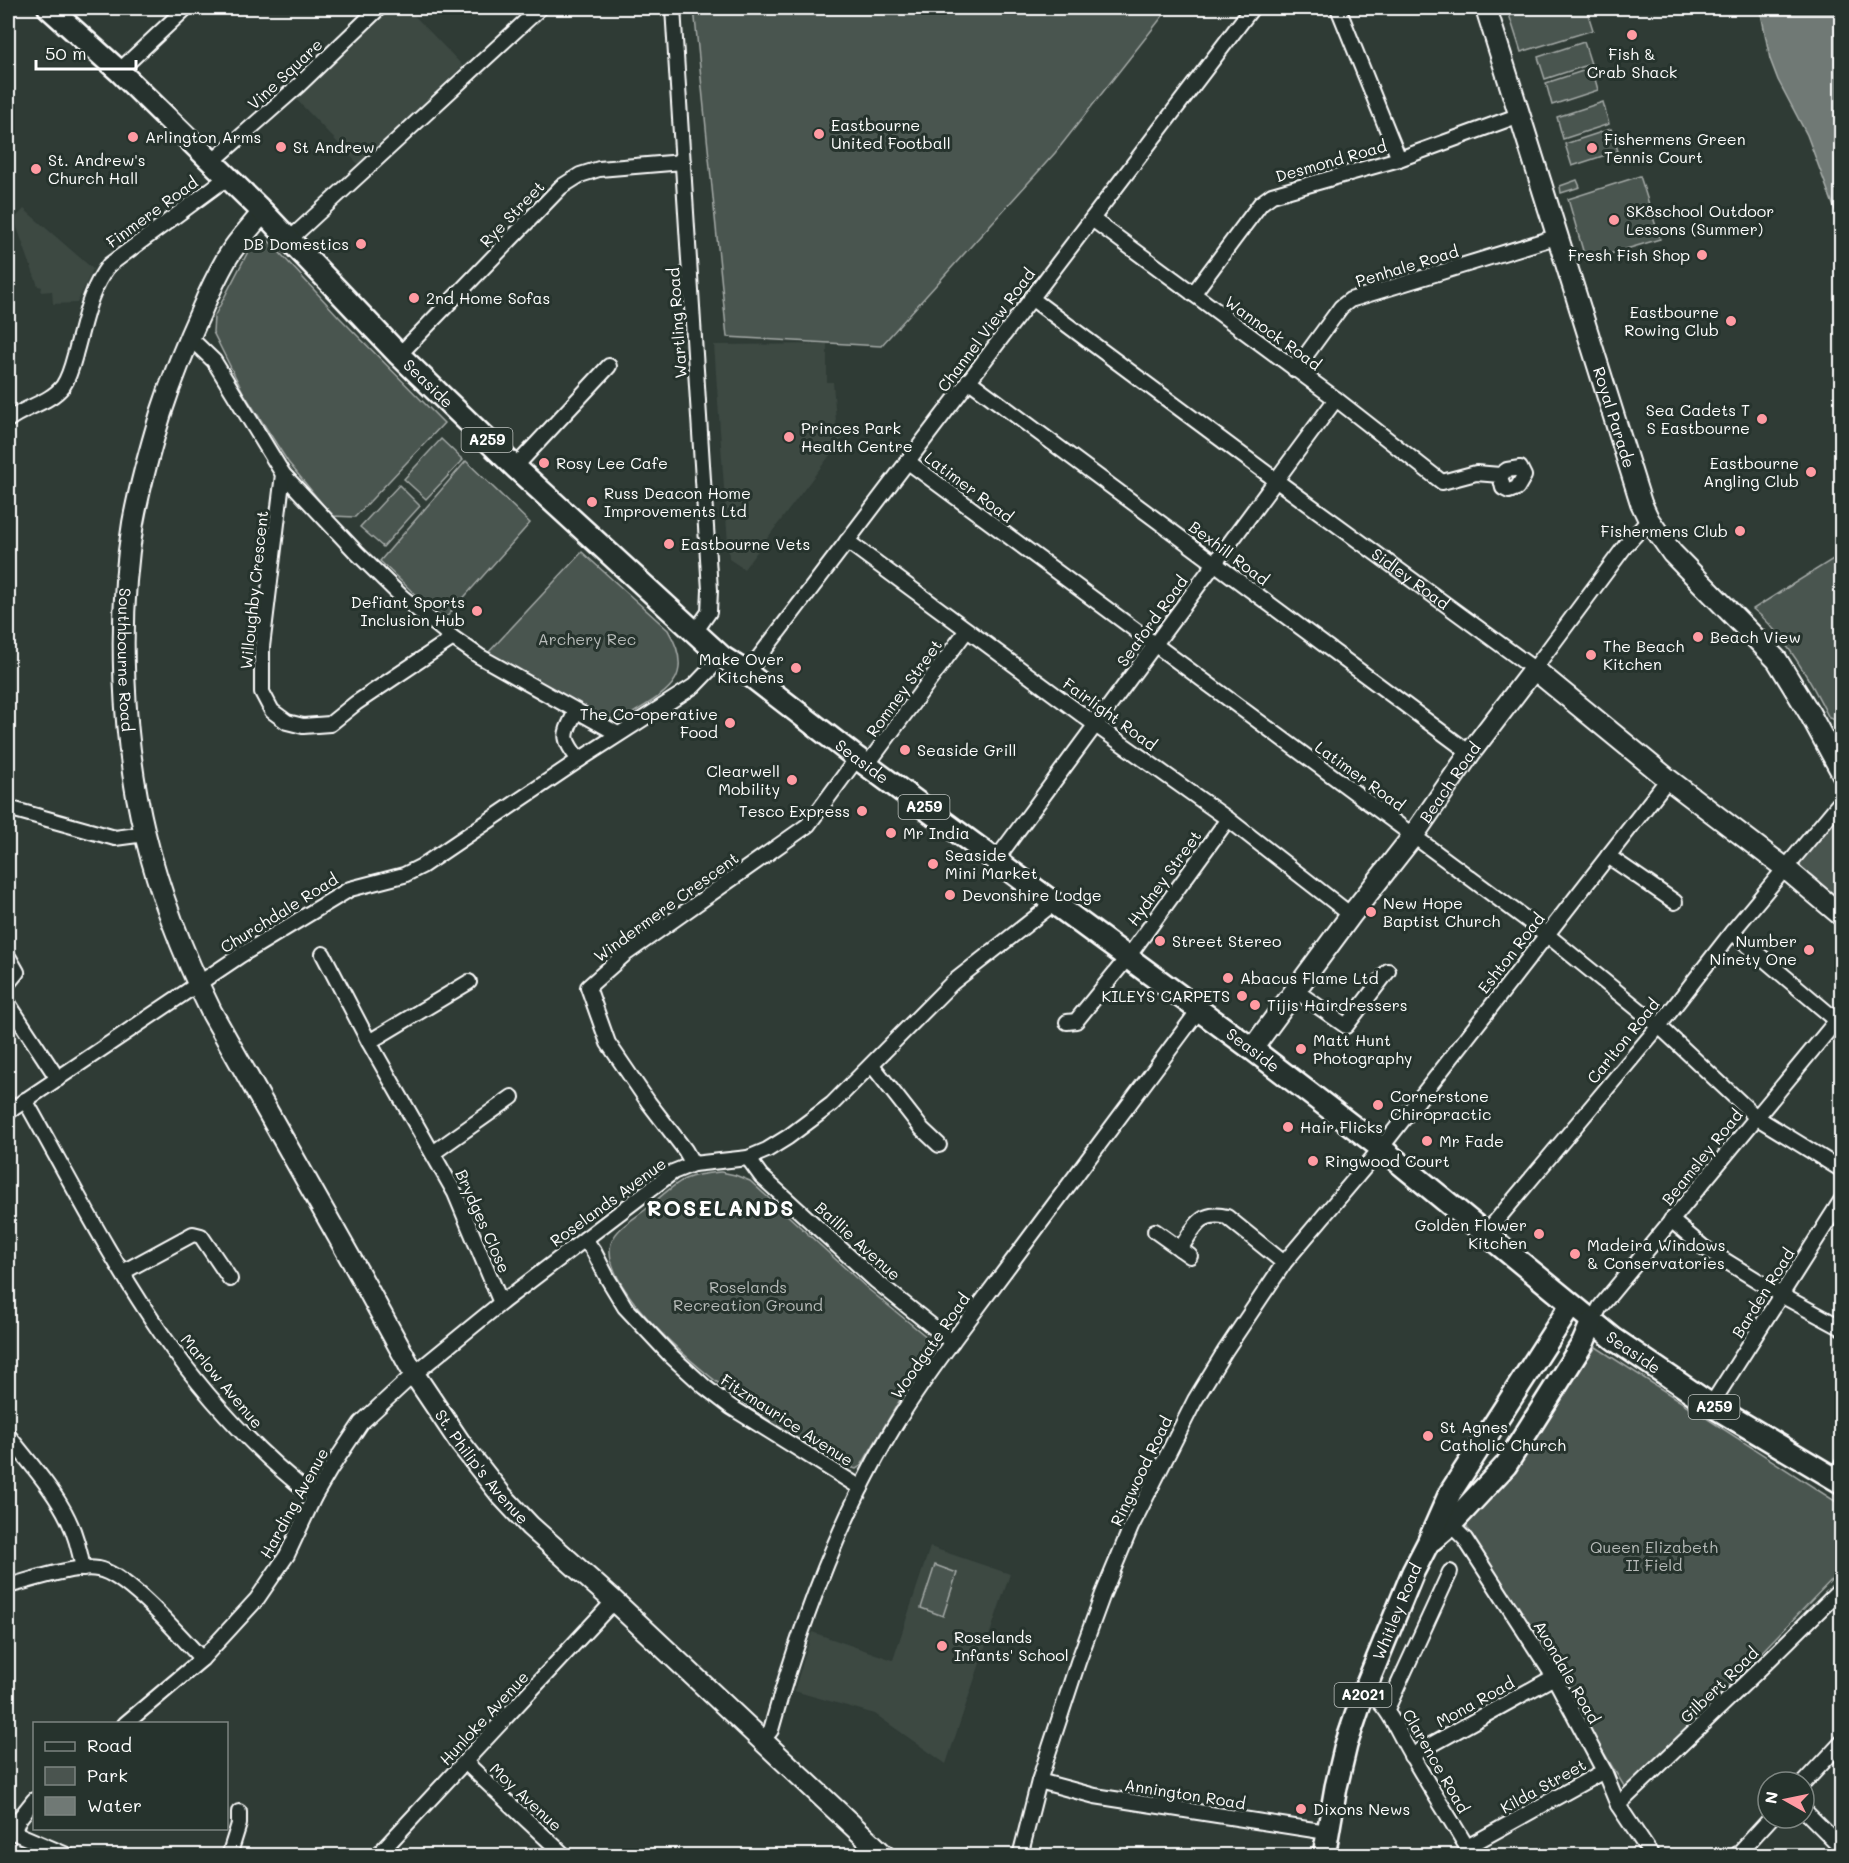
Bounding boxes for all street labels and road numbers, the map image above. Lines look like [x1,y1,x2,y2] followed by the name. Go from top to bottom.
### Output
[243,34,327,114] street label: Vine Square
[1273,135,1389,186] street label: Desmond Road
[102,171,202,252] street label: Finmere Road
[475,176,549,251] street label: Rye Street
[1353,240,1461,291] street label: Penhale Road
[932,264,1039,396] street label: Channel View Road
[662,267,691,379] street label: Wartling Road
[1221,291,1326,375] street label: Wannock Road
[399,354,458,412] street label: Seaside
[1589,364,1640,471] street label: Royal Parade
[462,428,512,452] road number: A259
[921,446,1018,527] street label: Latimer Road
[235,510,272,670] street label: Willoughby Crescent
[1185,516,1274,590] street label: Bexhill Road
[1368,543,1454,614] street label: Sidley Road
[1111,571,1192,670] street label: Seaford Road
[114,587,139,733] street label: Southbourne Road
[861,635,946,741] street label: Romney Street
[1059,672,1161,755] street label: Fairlight Road
[831,734,893,788] street label: Seaside
[1311,736,1409,815] street label: Latimer Road
[1414,738,1485,827] street label: Beach Road
[898,795,950,819] road number: A259
[1122,826,1205,930] street label: Hydney Street
[589,847,742,966] street label: Windermere Crescent
[216,868,341,957] street label: Churchdale Road
[1473,908,1549,997] street label: Eshton Road
[1582,994,1663,1088] street label: Carlton Road
[1222,1023,1284,1077] street label: Seaside
[1656,1104,1747,1209] street label: Beamsley Road
[545,1152,670,1251] street label: Roselands Avenue
[451,1166,516,1276] street label: Brydges Close
[811,1197,906,1285] street label: Baillie Avenue
[1727,1244,1798,1341] street label: Barden Road
[885,1289,974,1403] street label: Woodgate Road
[1602,1326,1665,1378] street label: Seaside
[177,1329,268,1432] street label: Marlow Avenue
[717,1369,858,1470] street label: Fitzmaurice Avenue
[1688,1395,1740,1419] road number: A259
[431,1405,534,1528] street label: St. Philip's Avenue
[1105,1412,1176,1529] street label: Ringwood Road
[255,1444,333,1562] street label: Harding Avenue
[1367,1560,1426,1663] street label: Whitley Road
[1530,1617,1605,1727] street label: Avondale Road
[1675,1642,1762,1727] street label: Gilbert Road
[435,1666,533,1769] street label: Hunloke Avenue
[1432,1672,1517,1732] street label: Mona Road
[1334,1683,1392,1707] road number: A2021
[1398,1705,1475,1816] street label: Clarence Road
[1496,1753,1589,1818] street label: Kilda Street
[486,1758,567,1835] street label: Moy Avenue
[1123,1774,1247,1813] street label: Annington Road

